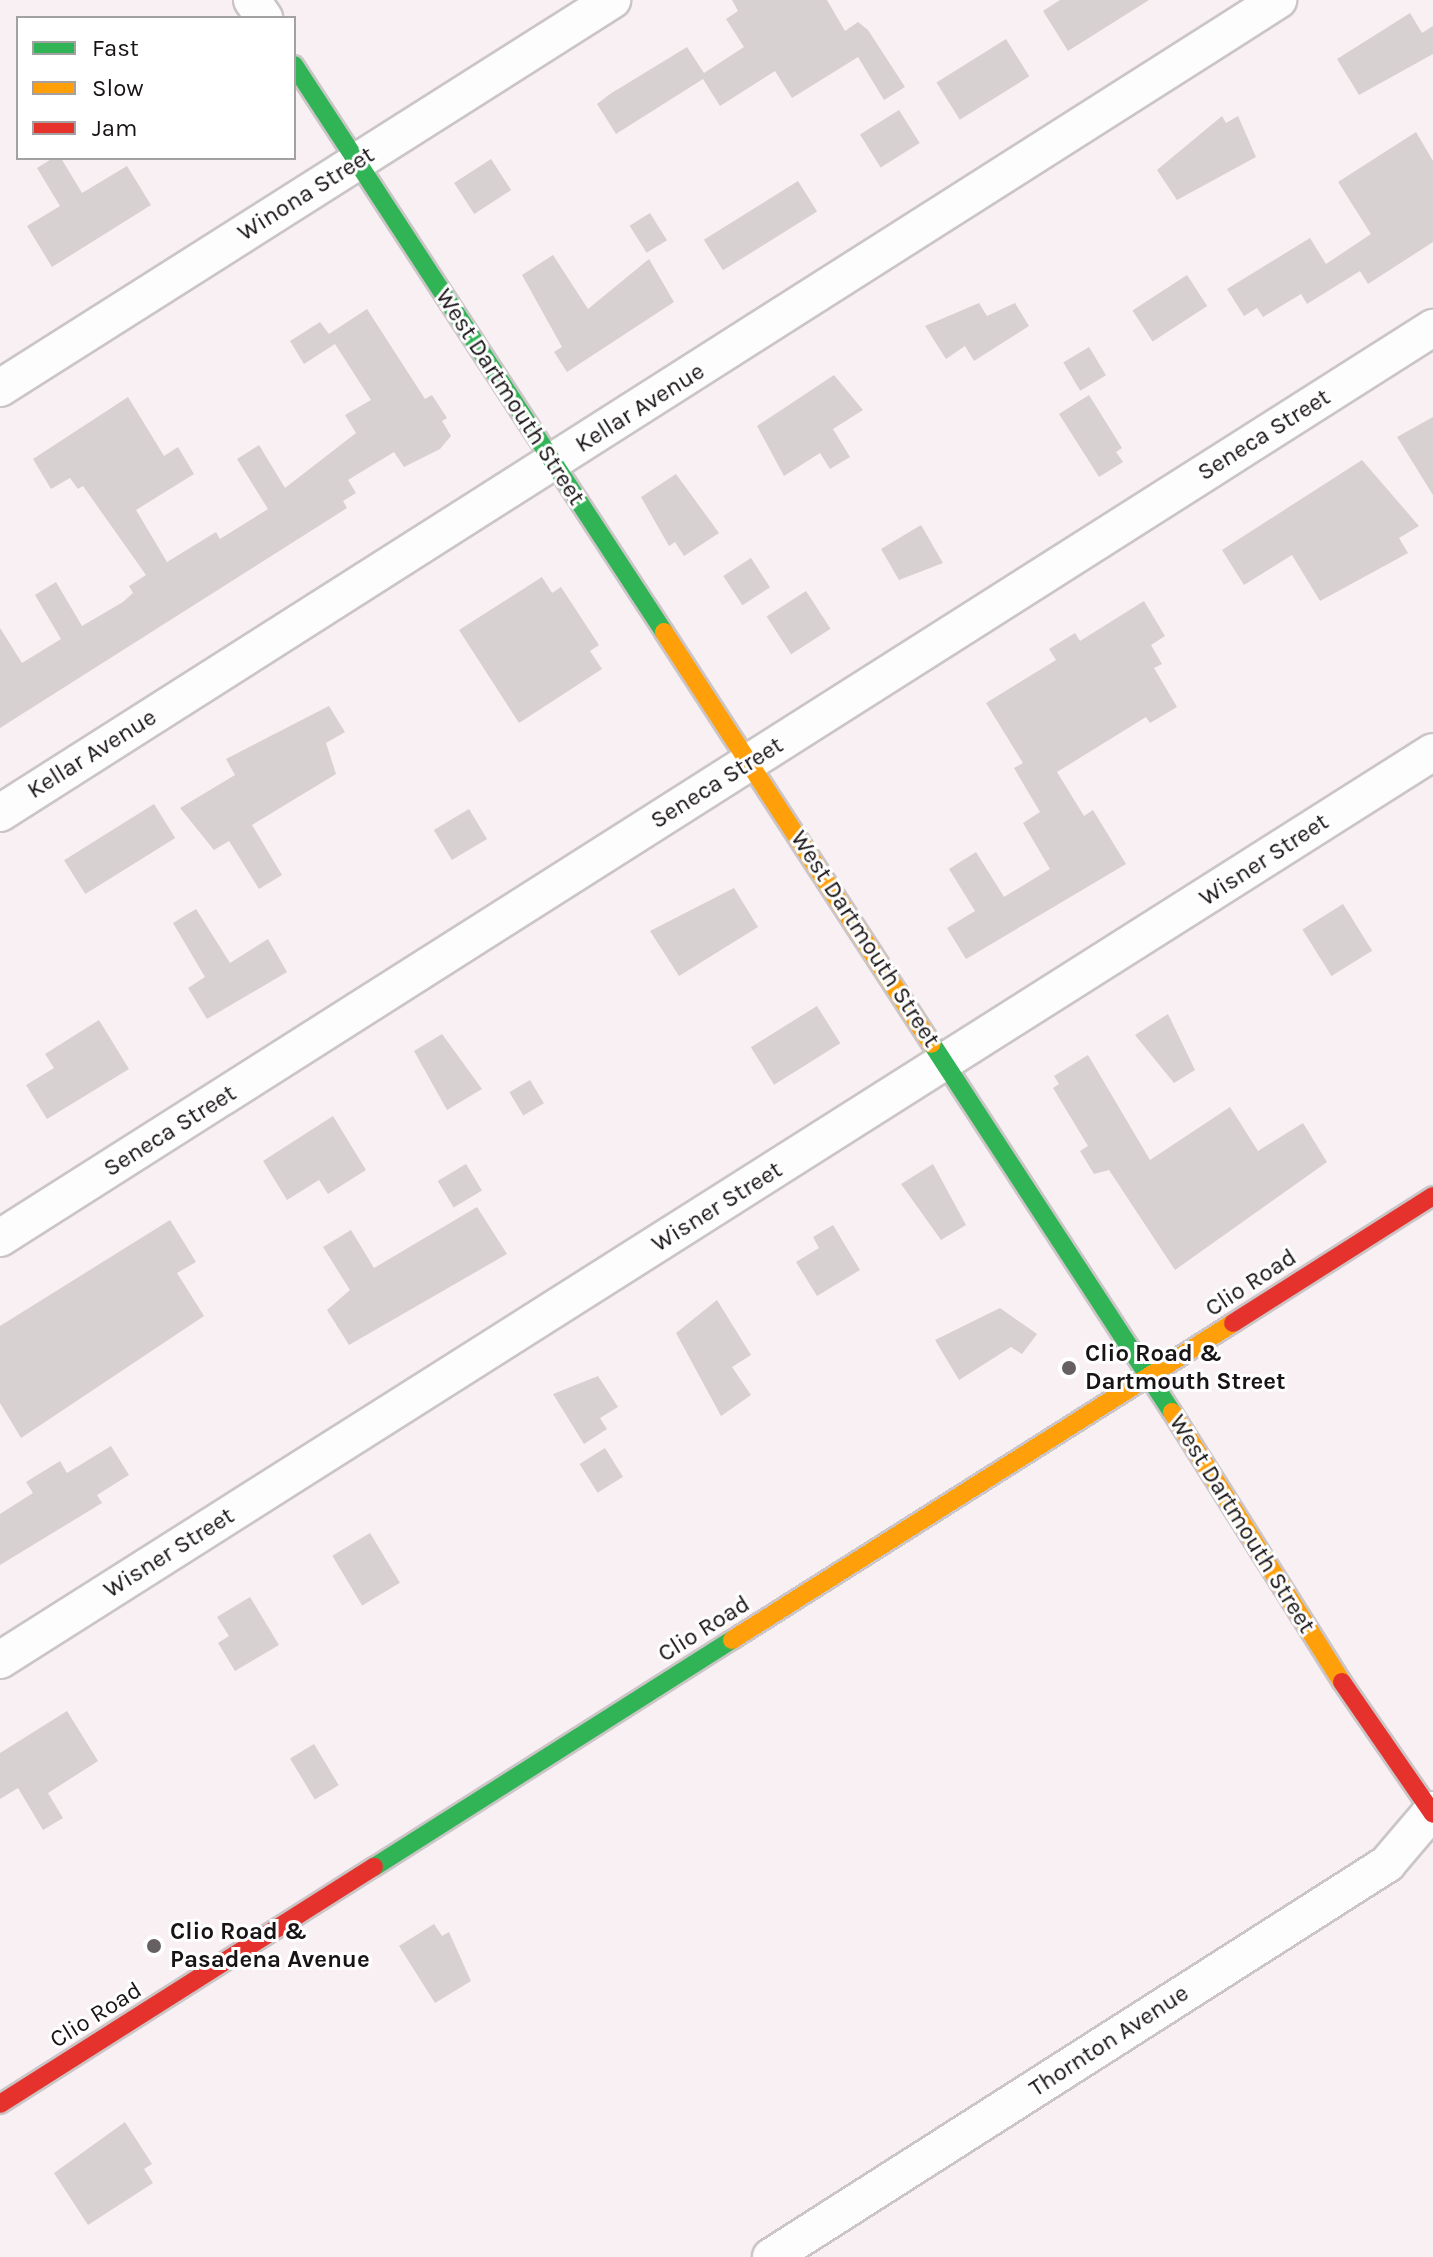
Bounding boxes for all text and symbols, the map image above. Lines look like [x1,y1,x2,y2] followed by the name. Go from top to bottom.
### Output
[16,16,296,160] legend
[92,34,139,62] text: Fast
[92,74,144,102] text: Slow
[92,114,137,142] text: Jam
[232,141,380,247] street label: Winona Street
[429,283,591,511] street label: West Dartmouth Street
[570,357,710,459] street label: Kellar Avenue
[1192,383,1336,487] street label: Seneca Street
[22,703,162,805] street label: Kellar Avenue
[645,731,789,835] street label: Seneca Street
[1194,808,1334,912] street label: Wisner Street
[784,825,946,1053] street label: West Dartmouth Street
[98,1079,242,1183] street label: Seneca Street
[646,1155,788,1259] street label: Wisner Street
[1200,1243,1302,1323] street label: Clio Road
[1085,1340,1285,1396] place label: Clio Road & Dartmouth Street
[1060,1359,1078,1377] marker: Clio Road & Dartmouth Street
[1163,1409,1321,1639] street label: West Dartmouth Street
[98,1501,240,1605] street label: Wisner Street
[653,1590,755,1668] street label: Clio Road
[170,1918,370,1974] place label: Clio Road & Pasadena Avenue
[145,1937,163,1955] marker: Clio Road & Pasadena Avenue
[45,1976,147,2054] street label: Clio Road
[1024,1979,1194,2103] street label: Thornton Avenue

